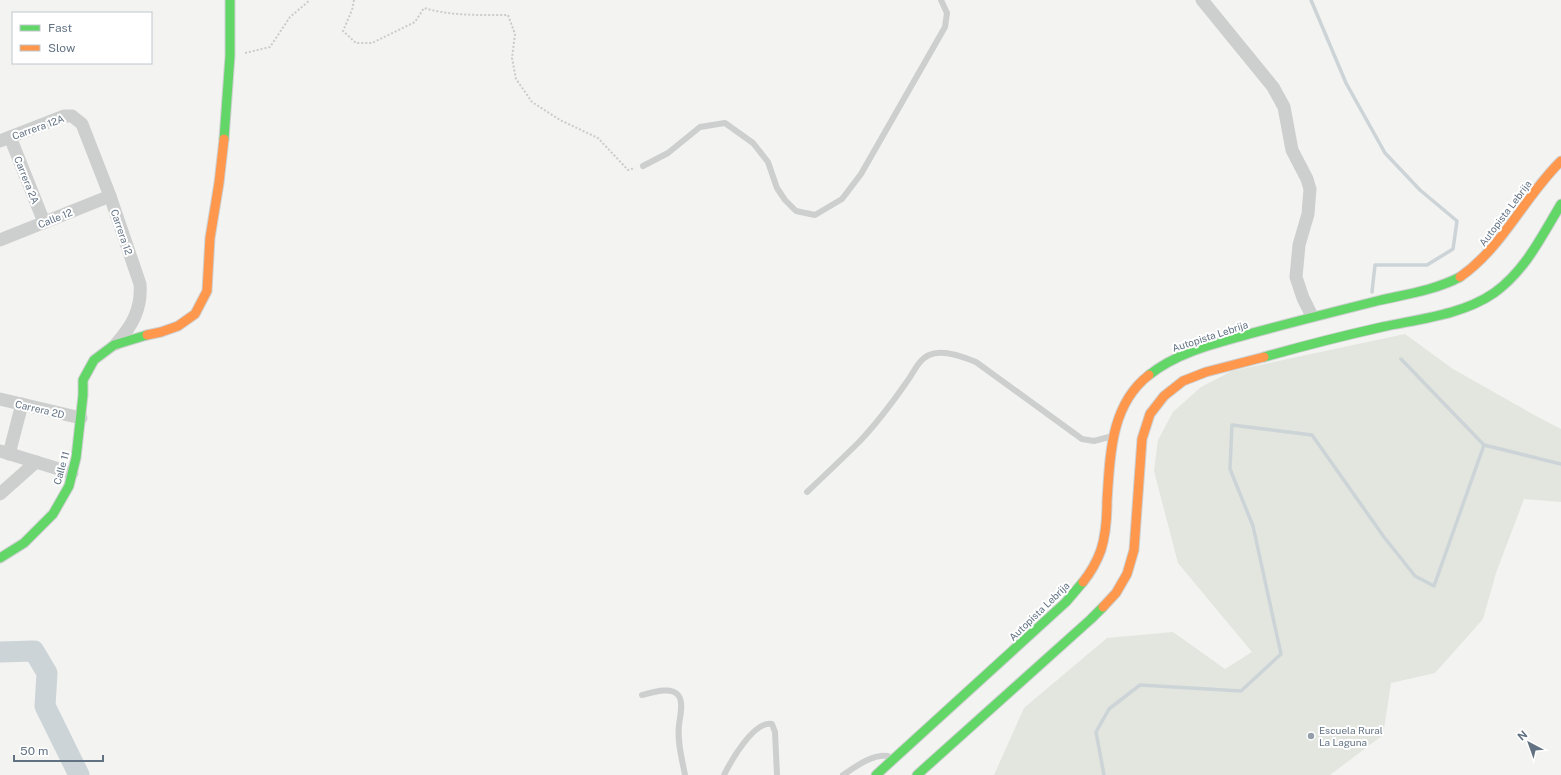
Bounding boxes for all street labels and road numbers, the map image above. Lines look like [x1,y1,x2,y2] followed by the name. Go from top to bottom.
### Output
[10,112,66,142] street label: Carrera 12A
[12,154,42,206] street label: Carrera 2A
[1476,178,1534,248] street label: Autopista Lebrija
[36,206,74,230] street label: Calle 12
[109,208,135,256] street label: Carrera 12
[1170,318,1250,354] street label: Autopista Lebrija
[14,397,66,421] street label: Carrera 2D
[51,450,71,486] street label: Calle 11
[1006,579,1072,643] street label: Autopista Lebrija

